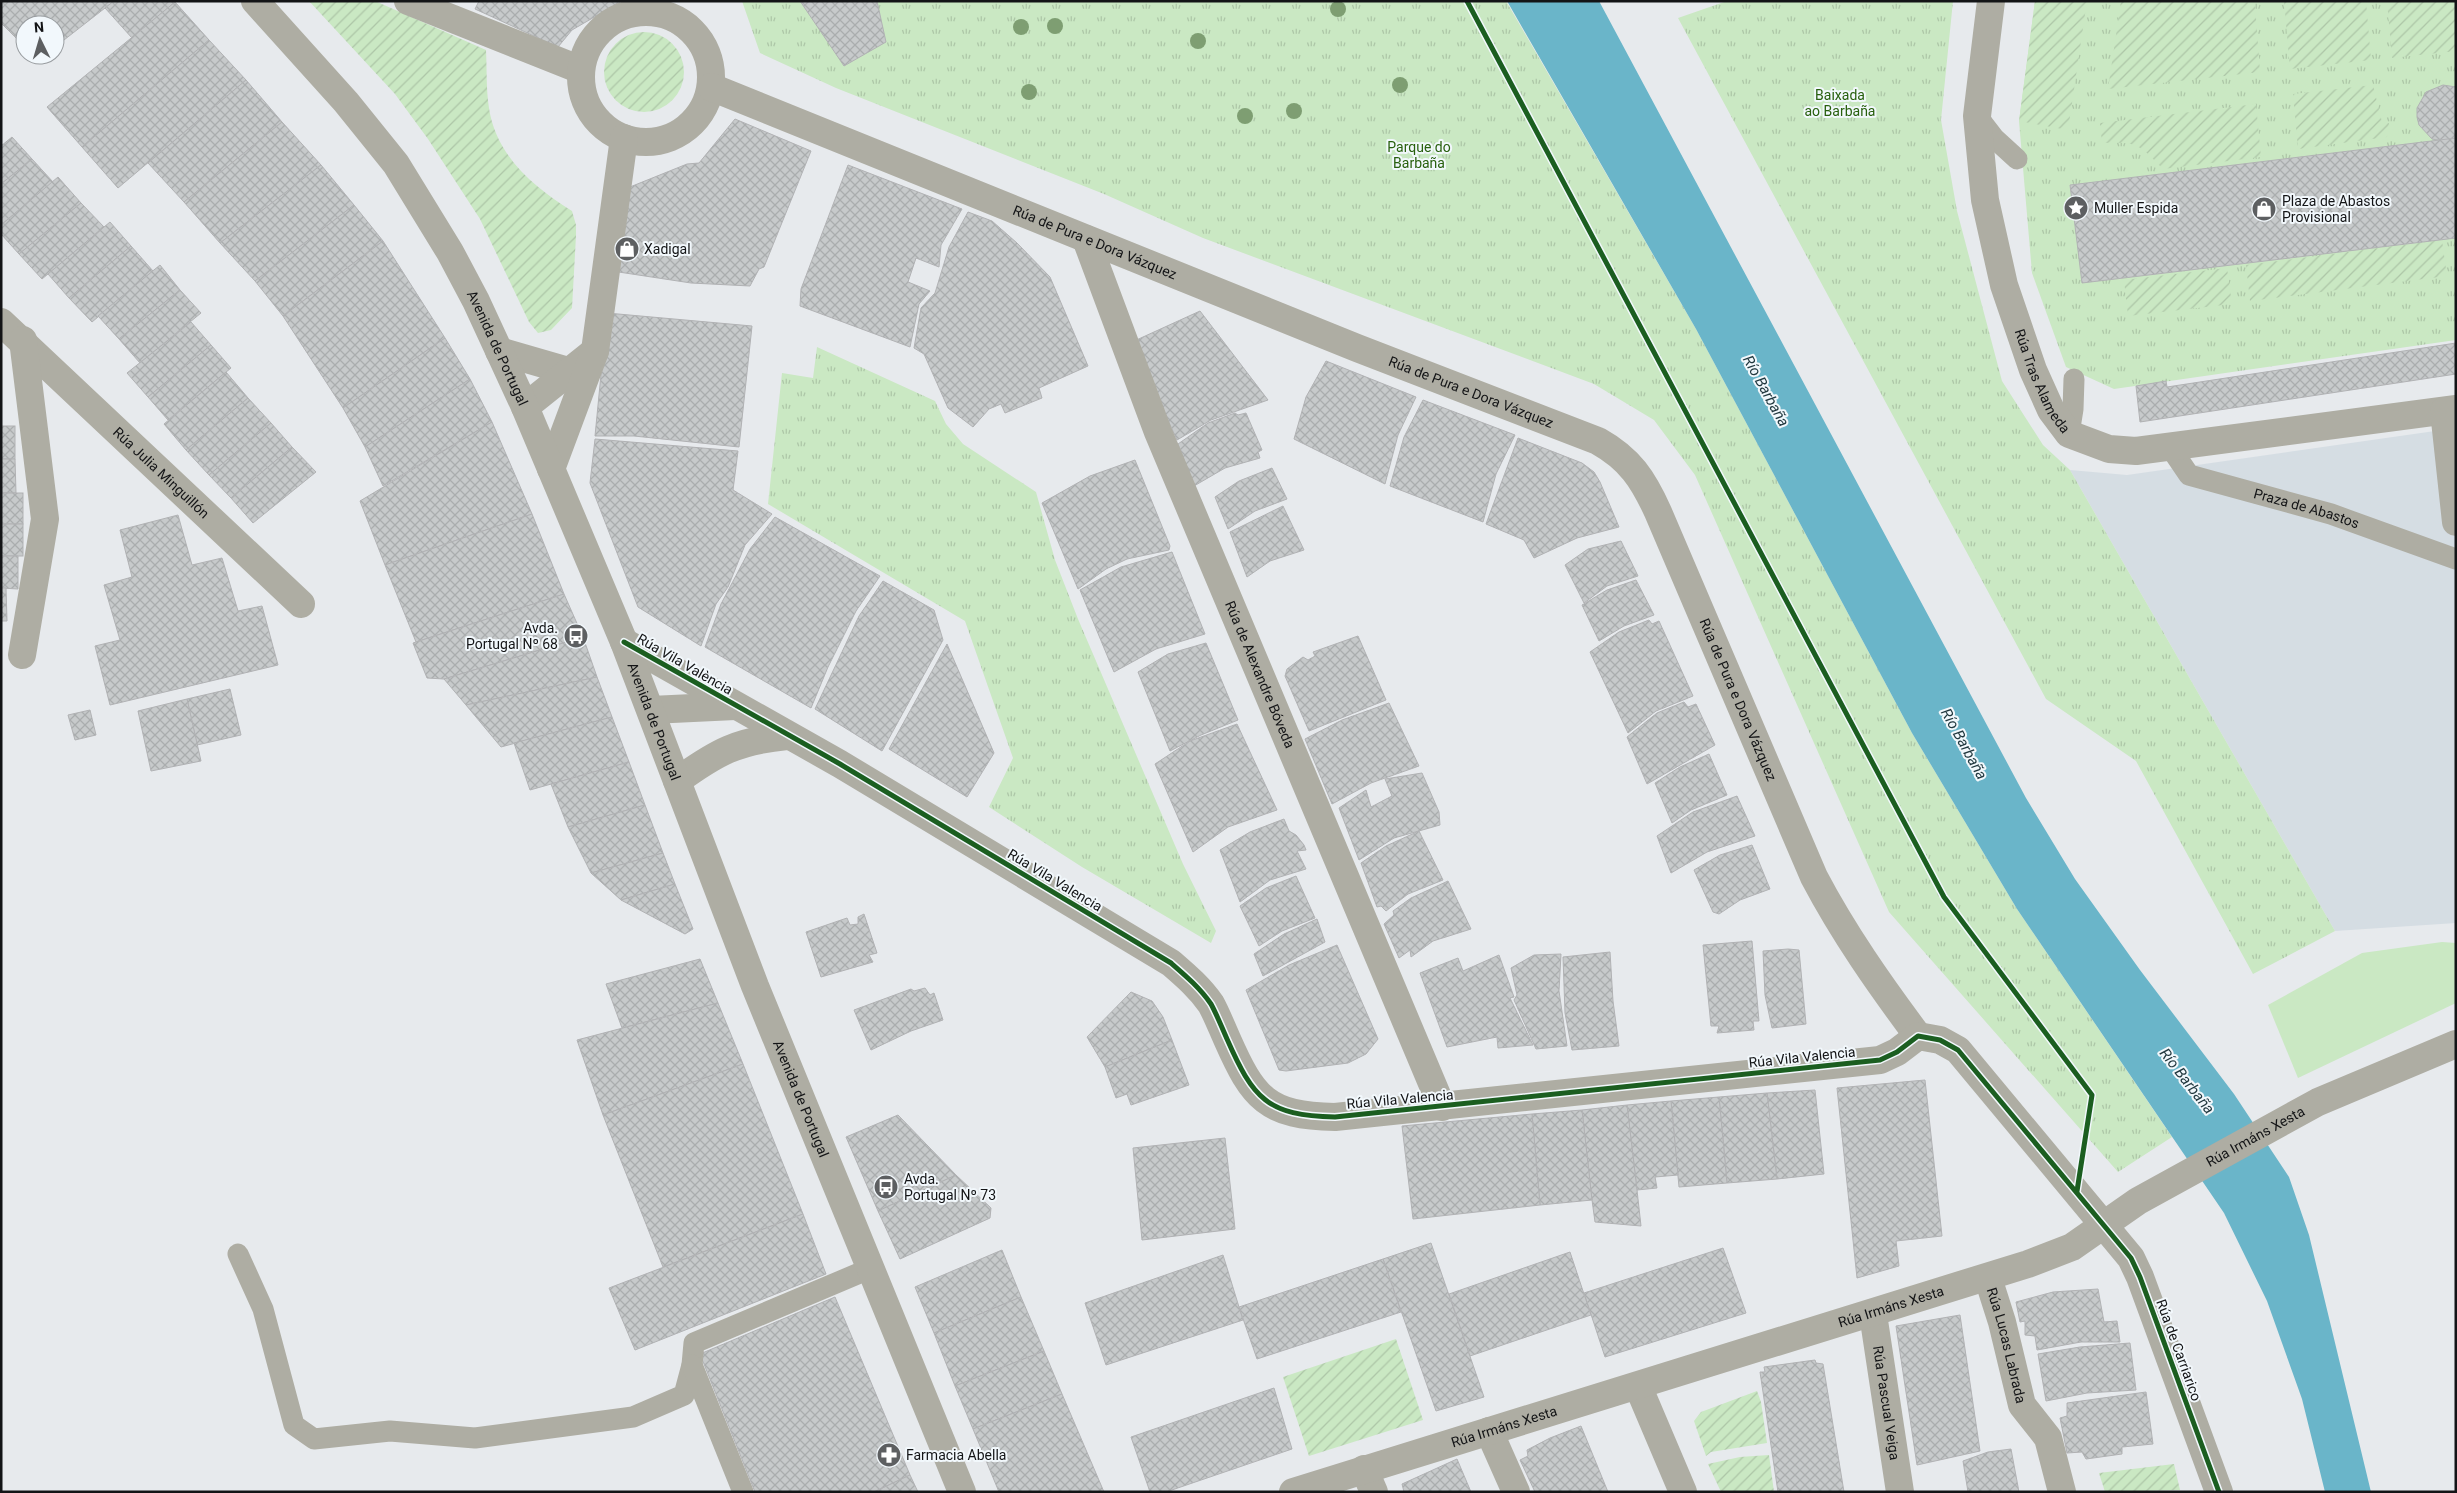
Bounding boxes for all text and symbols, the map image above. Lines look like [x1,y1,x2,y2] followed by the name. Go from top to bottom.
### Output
[15,15,65,65] north arrow
[33,19,44,35] text: N
[1805,87,1875,119] park label: Baixada ao Barbaña
[1387,139,1451,171] park label: Parque do Barbaña
[2282,193,2390,225] place label: Plaza de Abastos Provisional
[2063,195,2089,221] place icon: Muller Espida
[2251,196,2277,222] shop icon: Plaza de Abastos Provisional
[2094,200,2178,216] place label: Muller Espida
[1011,202,1179,282] street label: Rúa de Pura e Dora Vázquez
[614,236,640,262] shop icon: Xadigal
[644,241,691,257] place label: Xadigal
[464,288,531,408] street label: Avenida de Portugal
[2012,327,2073,436] street label: Rúa Tras Alameda
[1739,352,1793,430] water label: Río Barbaña
[1386,353,1556,431] street label: Rúa de Pura e Dora Vázquez
[110,424,213,522] street label: Rúa Julia Minguillón
[2252,485,2362,532] street label: Praza de Abastos
[1222,598,1298,751] street label: Rúa de Alexandre Bóveda
[1696,616,1780,783] street label: Rúa de Pura e Dora Vázquez
[466,620,558,652] place label: Avda. Portugal Nº 68
[563,623,589,649] bus stop icon: Avda. Portugal Nº 68
[635,630,735,698] street label: Rúa Vila València
[625,660,684,783] street label: Avenida de Portugal
[1937,705,1991,783] water label: Río Barbaña
[1005,845,1105,915] street label: Rúa Vila Valencia
[770,1038,832,1160] street label: Avenida de Portugal
[1748,1043,1856,1071] street label: Rúa Vila Valencia
[2156,1045,2218,1118] water label: Río Barbaña
[1346,1086,1454,1112] street label: Rúa Vila Valencia
[2203,1103,2307,1170] street label: Rúa Irmáns Xesta
[904,1171,996,1203] place label: Avda. Portugal Nº 73
[873,1174,899,1200] bus stop icon: Avda. Portugal Nº 73
[1836,1283,1946,1330] street label: Rúa Irmáns Xesta
[1984,1286,2029,1405] street label: Rúa Lucas Labrada
[2153,1297,2205,1403] street label: Rúa de Carriarico
[1870,1345,1903,1461] street label: Rúa Pascual Veiga
[1449,1403,1559,1450] street label: Rúa Irmáns Xesta
[876,1442,902,1468] pharmacy icon: Farmacia Abella
[906,1447,1006,1463] place label: Farmacia Abella

